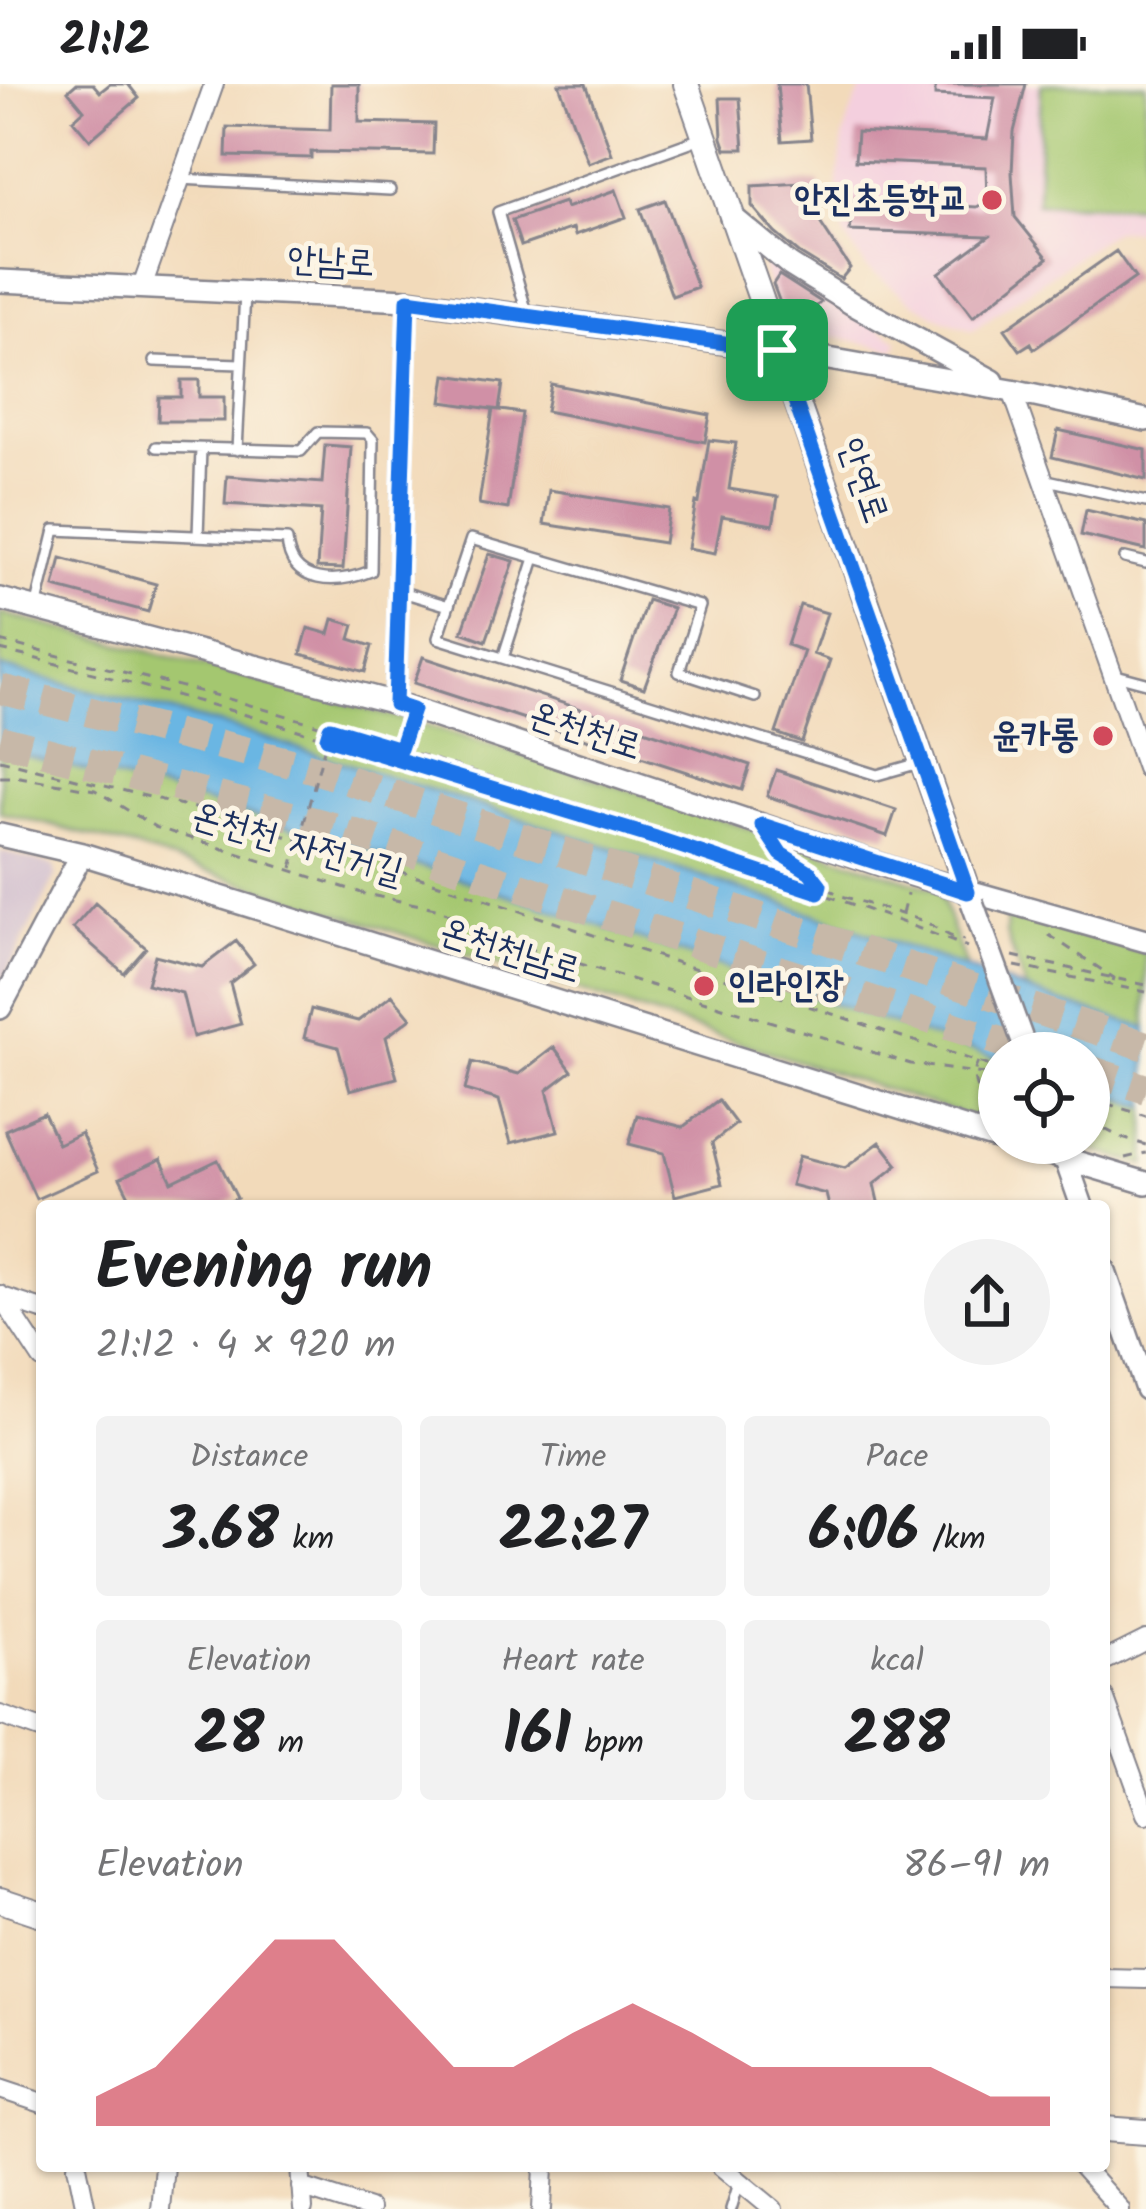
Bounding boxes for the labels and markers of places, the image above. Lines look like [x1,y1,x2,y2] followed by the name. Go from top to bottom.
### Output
[794,172,968,229] place label: 안진초등학교
[979,187,1005,213] marker: 안진초등학교
[726,299,828,401] pin
[992,708,1079,765] place label: 윤카롱
[1090,723,1116,749] marker: 윤카롱
[728,958,844,1015] place label: 인라인장
[691,973,717,999] marker: 인라인장

